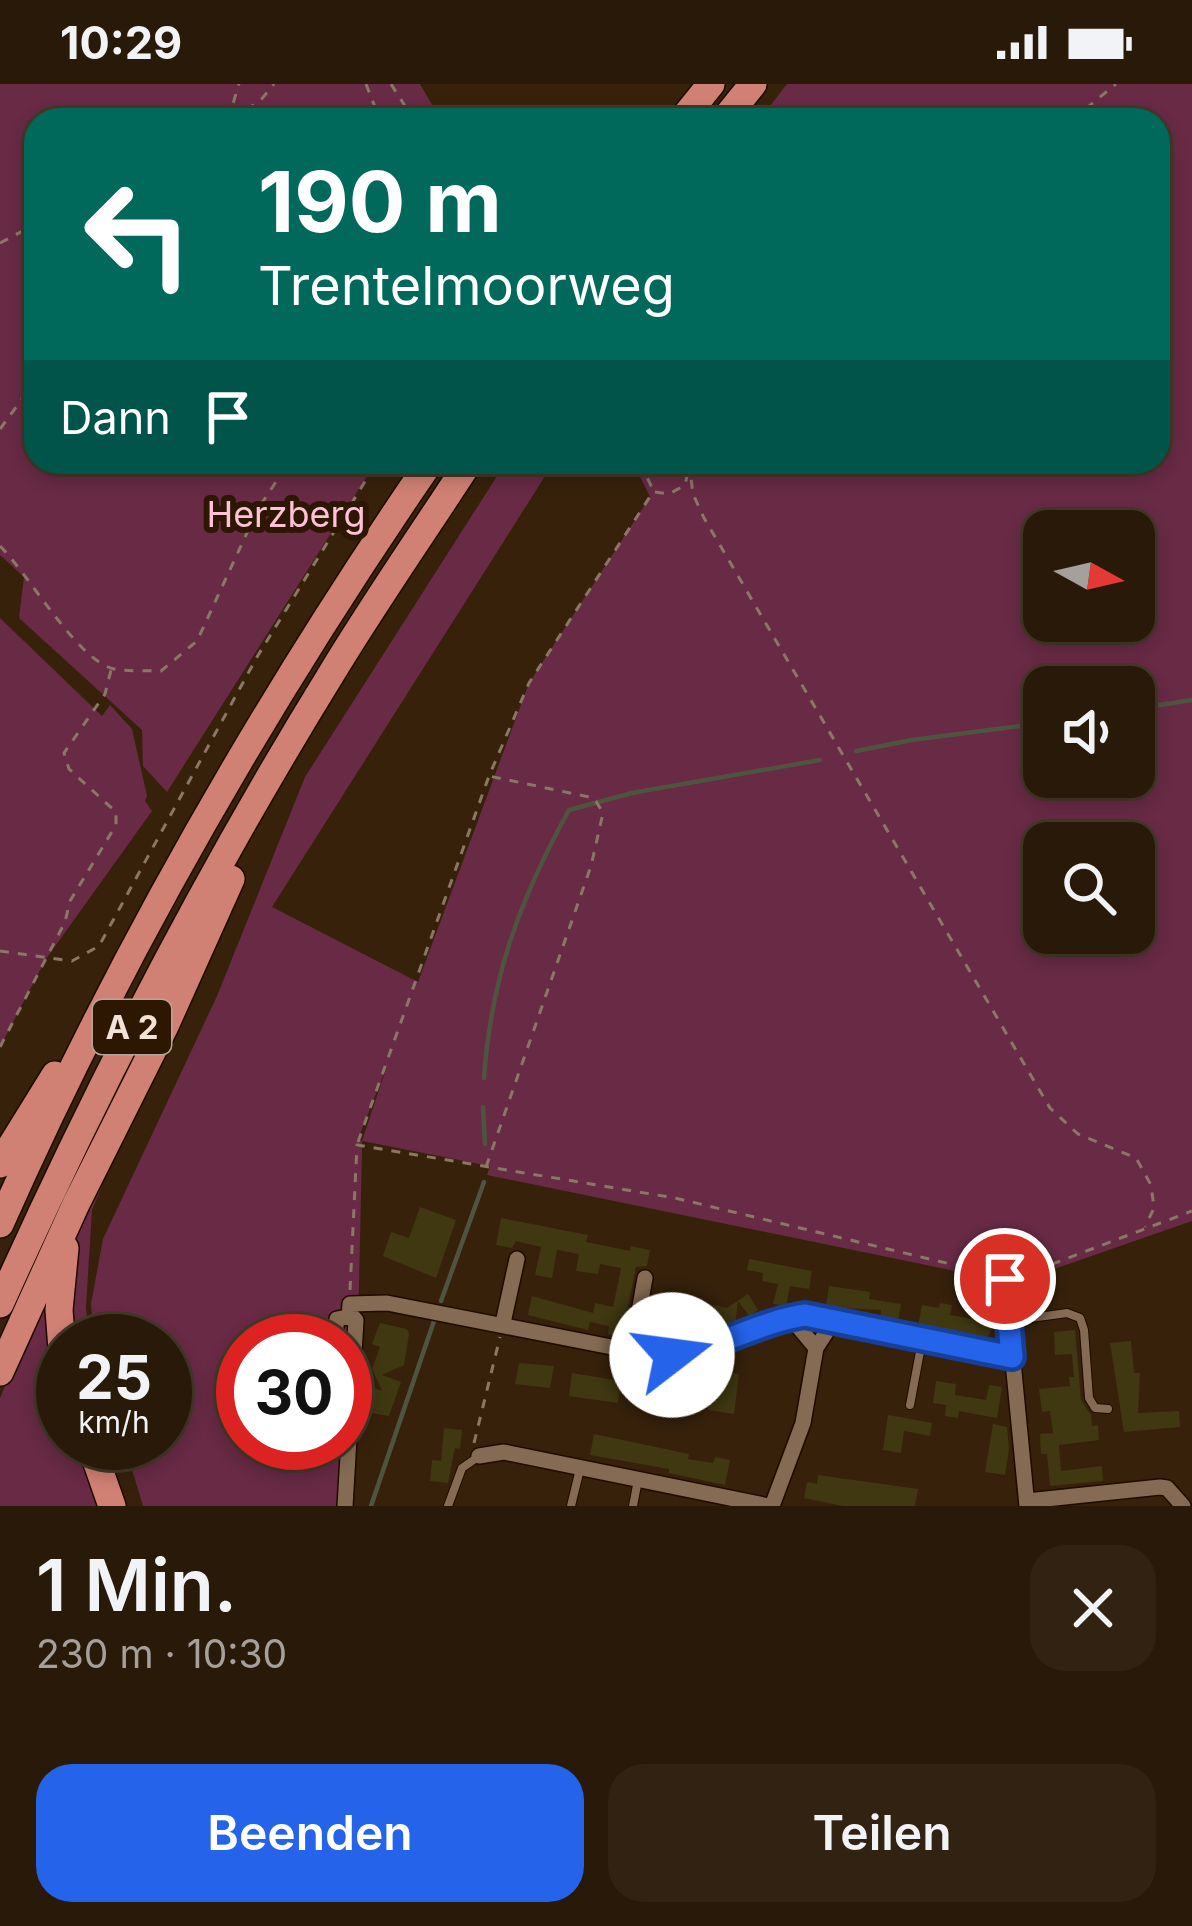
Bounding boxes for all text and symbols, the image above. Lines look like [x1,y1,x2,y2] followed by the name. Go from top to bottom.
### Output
[60,15,182,70] text: 10:29
[258,151,502,252] text: 190 m
[60,156,216,312] icon: left
[258,253,675,318] text: Trentelmoorweg
[195,384,261,450] icon: arrive
[60,390,171,445] text: Dann
[206,492,366,536] park label: Herzberg
[1023,510,1155,642] north arrow
[1023,510,1155,954] map controls
[1023,666,1155,798] button: sound
[1023,822,1155,954] button: search
[93,1000,171,1054] road number: A 2
[954,1228,1056,1330] pin
[972,1246,1038,1312] icon: arrive
[609,1292,735,1418] position arrow
[216,1314,372,1470] speed limit sign: 30
[76,1341,152,1413] text: 25
[78,1404,150,1440] text: km/h
[36,1541,237,1628] text: 1 Min.
[1030,1545,1156,1671] button: close
[36,1630,287,1677] text: 230 m · 10:30
[36,1764,584,1902] button: Beenden
[608,1764,1156,1902] button: Teilen

